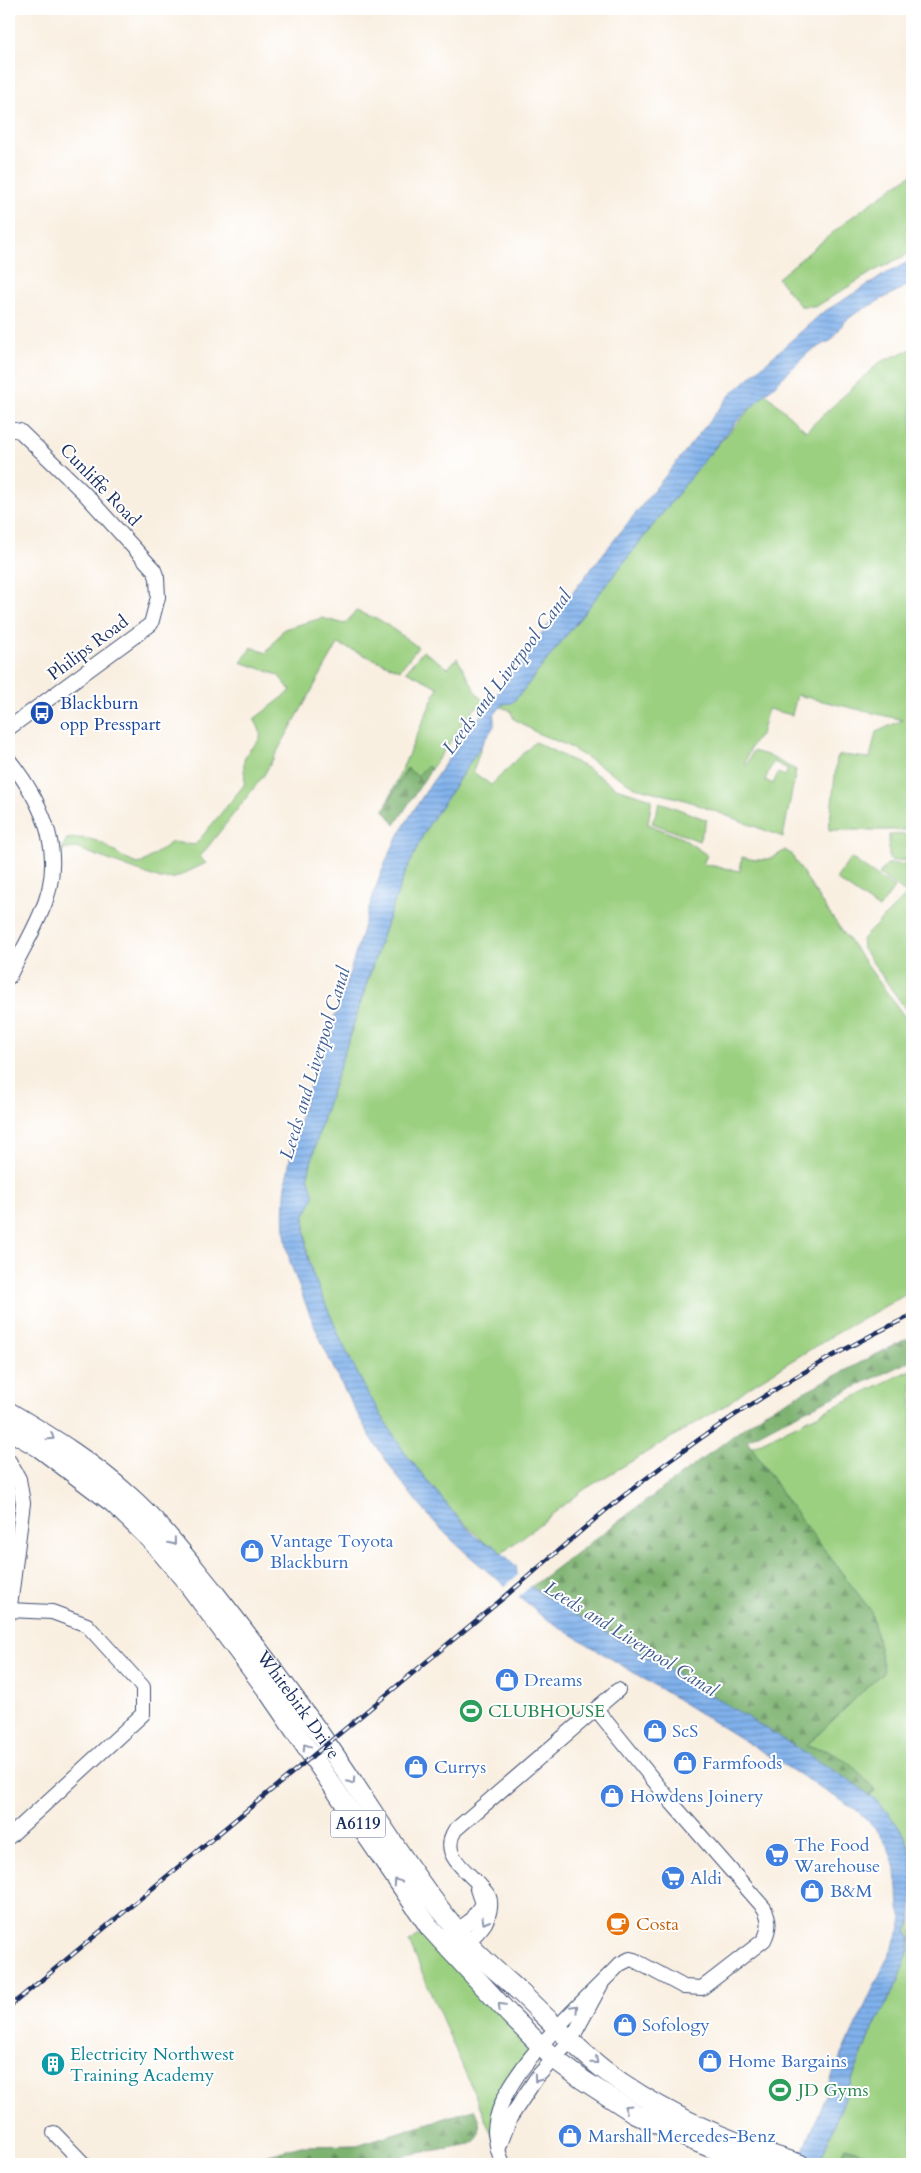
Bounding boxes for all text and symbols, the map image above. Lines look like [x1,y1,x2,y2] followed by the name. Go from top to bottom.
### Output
[54,438,146,532] street label: Cunliffe Road
[436,584,578,760] water label: Leeds and Liverpool Canal
[42,609,134,687] street label: Philips Road
[60,691,161,737] place label: Blackburn opp Presspart
[29,700,55,726] bus stop icon: Blackburn opp Presspart
[273,963,357,1163] water label: Leeds and Liverpool Canal
[45,1431,54,1440] one-way arrow
[270,1529,394,1575] place label: Vantage Toyota Blackburn
[168,1537,177,1546] one-way arrow
[239,1538,265,1564] shop icon: Vantage Toyota Blackburn
[539,1575,723,1704] water label: Leeds and Liverpool Canal
[250,1645,346,1764] street label: Whitebirk Drive
[494,1667,520,1693] shop icon: Dreams
[524,1668,582,1693] place label: Dreams
[458,1698,484,1724] sports icon: CLUBHOUSE
[488,1699,605,1724] place label: CLUBHOUSE
[642,1718,668,1744] shop icon: ScS
[672,1719,698,1744] place label: ScS
[303,1744,312,1753] one-way arrow
[672,1750,698,1776] shop icon: Farmfoods
[702,1751,782,1776] place label: Farmfoods
[403,1754,429,1780] shop icon: Currys
[434,1755,486,1780] place label: Currys
[346,1776,355,1785] one-way arrow
[599,1783,625,1809] shop icon: Howdens Joinery
[630,1784,764,1809] place label: Howdens Joinery
[330,1810,386,1838] road number: A6119
[793,1833,880,1879] place label: The Food Warehouse
[764,1842,790,1868] supermarket icon: The Food Warehouse
[660,1865,686,1891] supermarket icon: Aldi
[690,1866,722,1891] place label: Aldi
[394,1878,403,1888] one-way arrow
[799,1878,825,1904] shop icon: B&M
[830,1879,873,1904] place label: B&M
[605,1911,631,1937] cafe icon: Costa
[636,1912,679,1937] place label: Costa
[481,1915,491,1924] one-way arrow
[498,2003,507,2012] one-way arrow
[569,2005,578,2014] one-way arrow
[612,2012,638,2038] shop icon: Sofology
[642,2013,710,2038] place label: Sofology
[70,2042,235,2088] place label: Electricity Northwest Training Academy
[697,2048,723,2074] shop icon: Home Bargains
[728,2049,847,2074] place label: Home Bargains
[40,2051,66,2077] building icon: Electricity Northwest Training Academy
[589,2055,598,2064] one-way arrow
[534,2073,543,2083] one-way arrow
[767,2077,793,2103] sports icon: JD Gyms
[795,2078,869,2103] place label: JD Gyms
[623,2105,632,2115] one-way arrow
[557,2123,583,2149] shop icon: Marshall Mercedes-Benz
[588,2124,776,2149] place label: Marshall Mercedes-Benz

